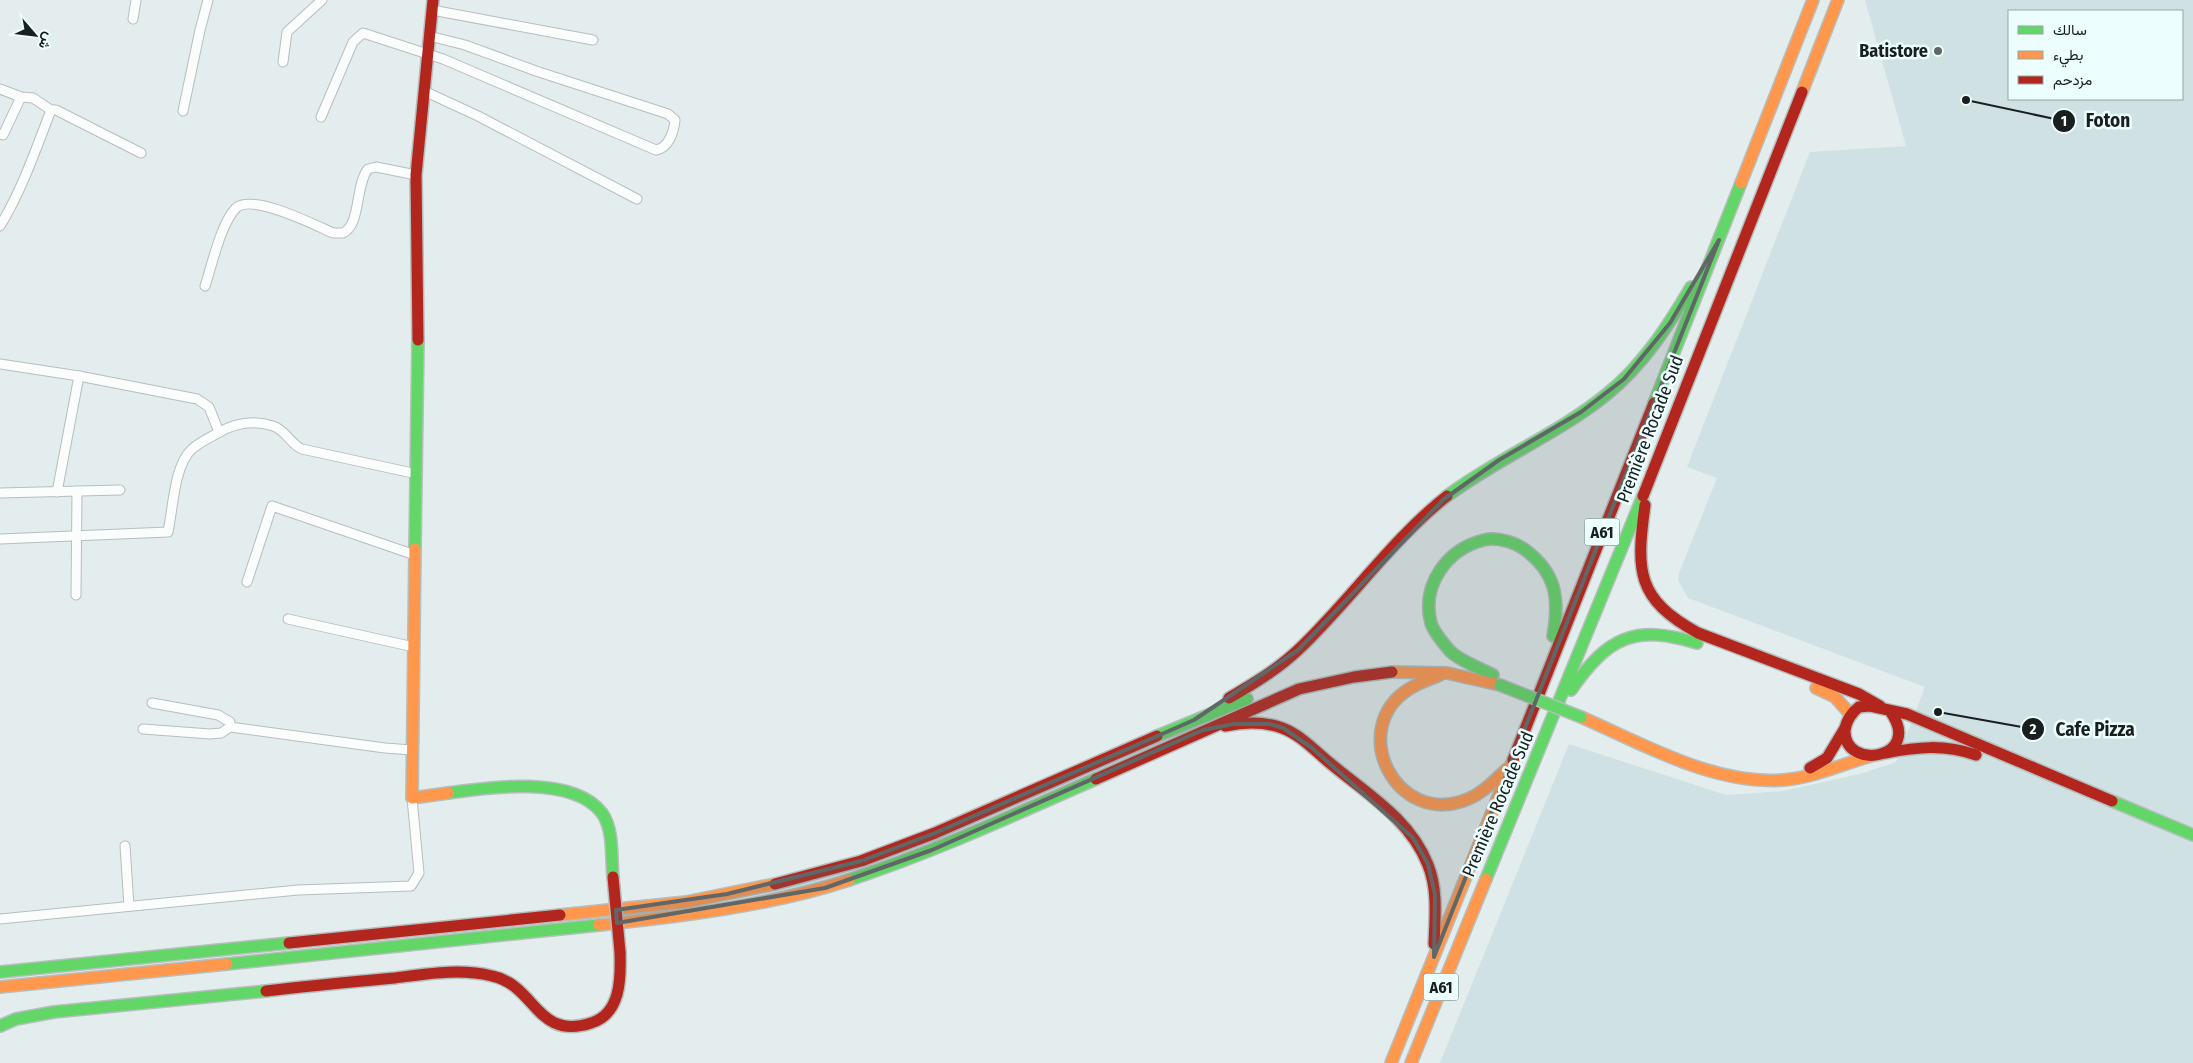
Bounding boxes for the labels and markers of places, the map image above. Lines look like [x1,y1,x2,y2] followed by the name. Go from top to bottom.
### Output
[1859,40,1928,62] place label: Batistore
[1932,45,1944,57] marker: Batistore
[2051,104,2140,138] callout: Foton
[2020,712,2144,746] callout: Cafe Pizza

